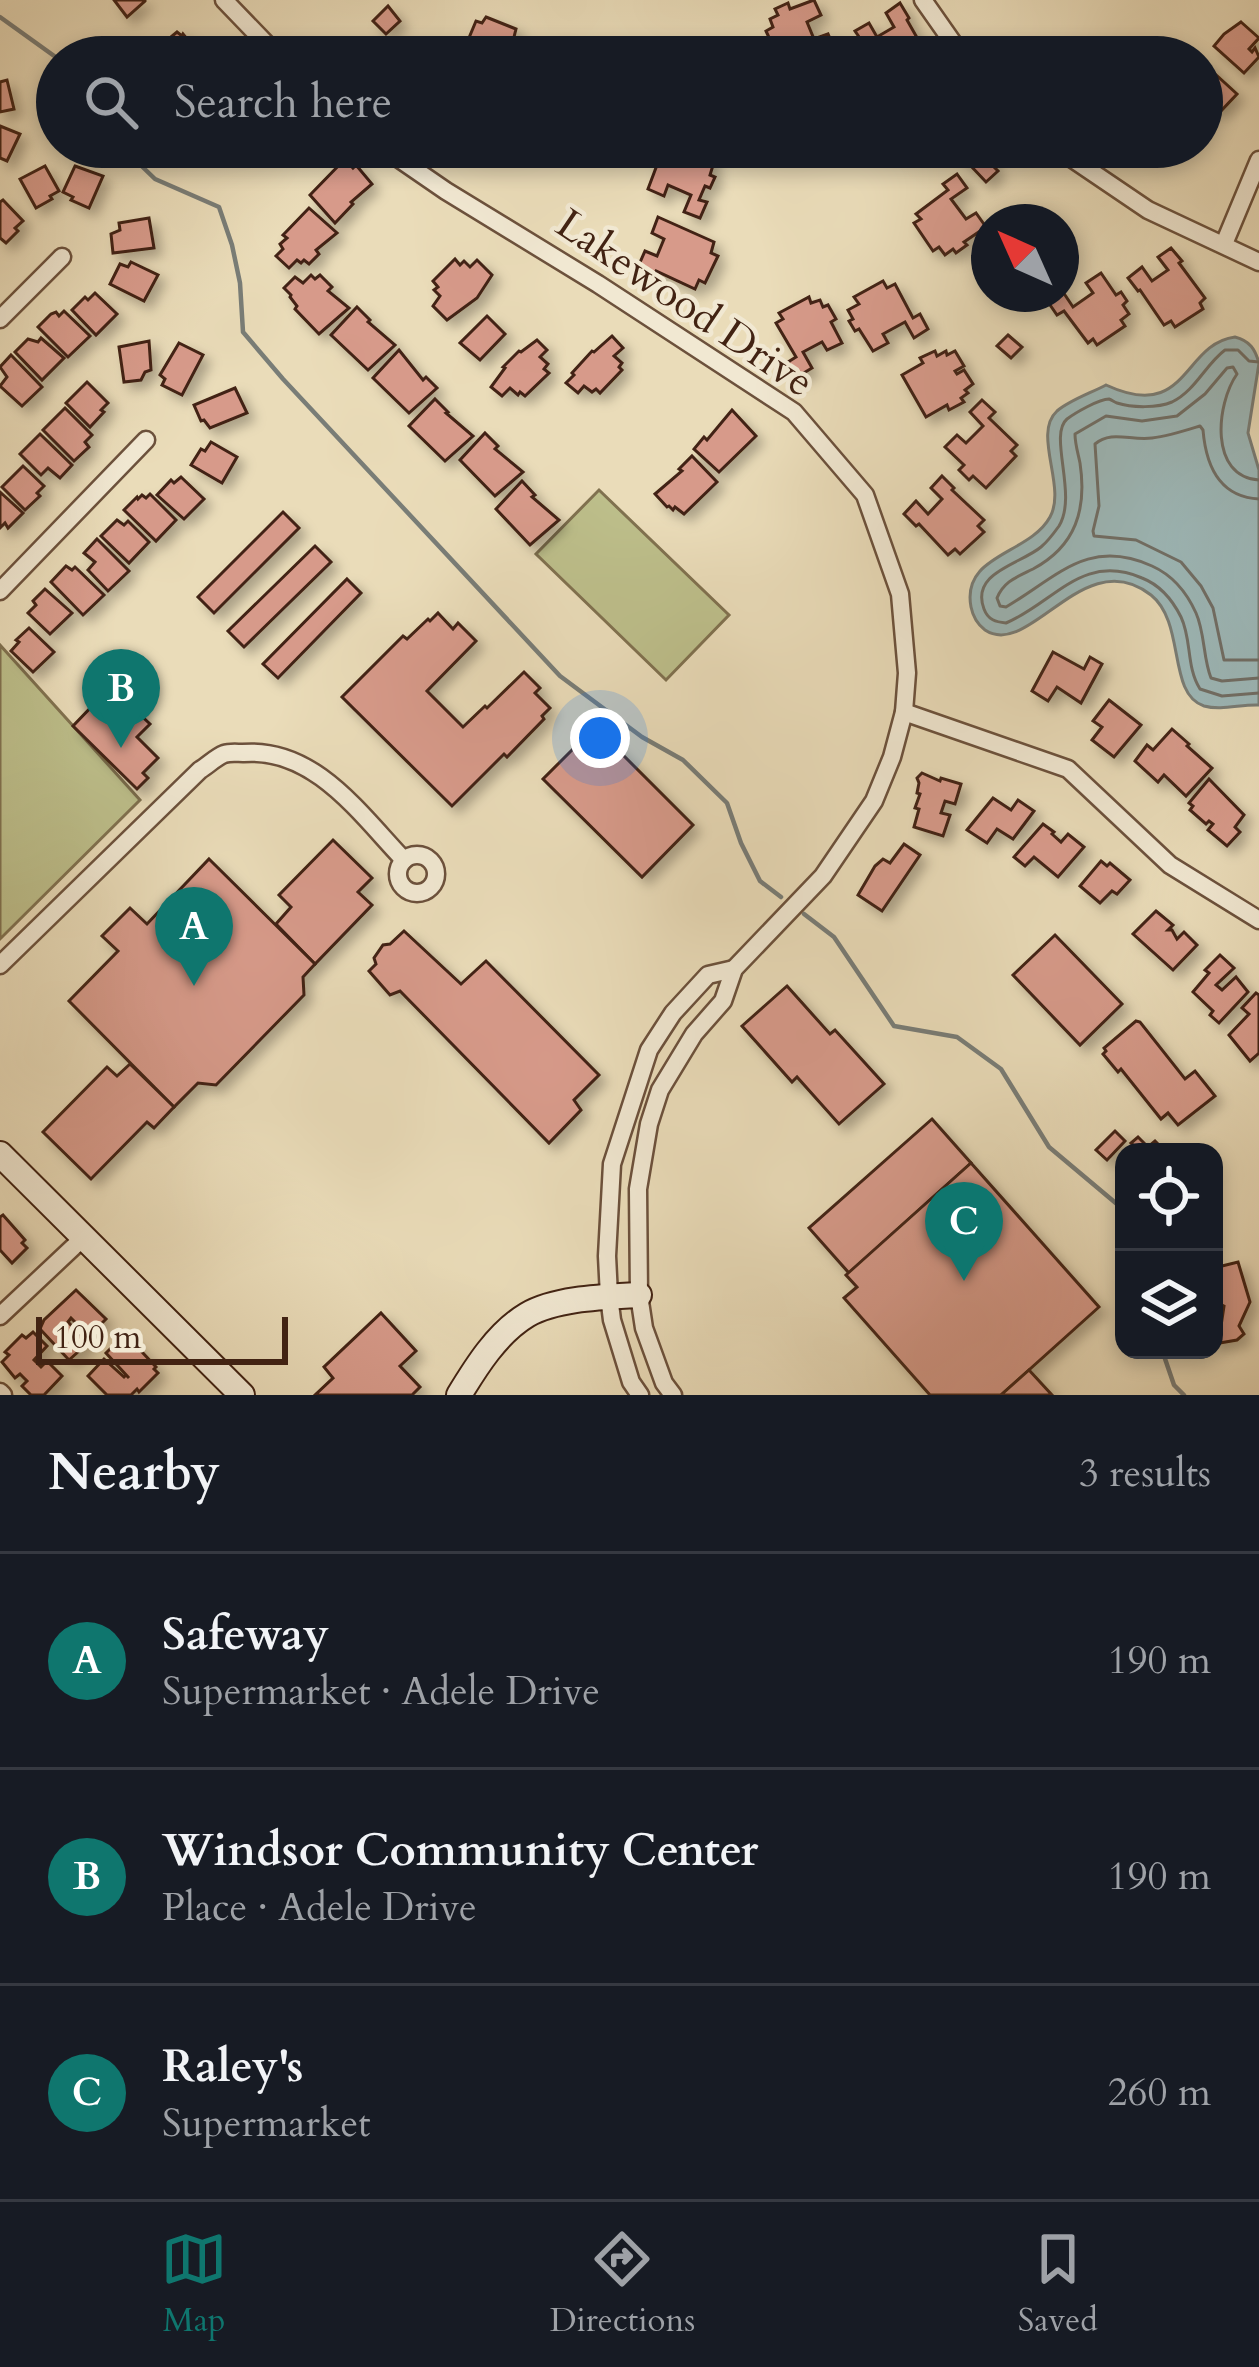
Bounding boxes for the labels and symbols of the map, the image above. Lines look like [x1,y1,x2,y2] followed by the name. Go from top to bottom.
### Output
[545,196,825,410] street label: Lakewood Drive
[971,204,1079,312] north arrow
[82,649,160,748] pin: B
[570,708,630,768] your location
[155,887,233,986] pin: A
[925,1182,1003,1281] pin: C
[36,1311,288,1364] scale bar

